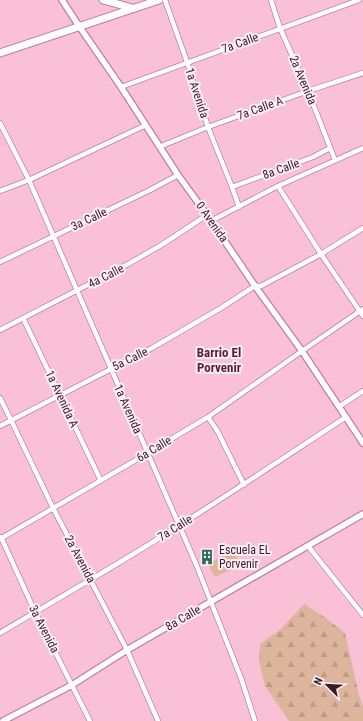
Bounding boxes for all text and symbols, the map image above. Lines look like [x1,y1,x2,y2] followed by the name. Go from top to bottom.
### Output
[220,30,261,56] street label: 7a Calle
[286,53,320,107] street label: 2a Avenida
[182,66,212,120] street label: 1a Avenida
[235,93,285,123] street label: 7a Calle A
[261,156,302,182] street label: 8a Calle
[193,199,231,245] street label: 0 Avenida
[69,204,110,233] street label: 3a Calle
[86,261,126,291] street label: 4a Calle
[110,344,151,374] street label: 5a Calle
[197,345,242,375] district label: Barrio El Porvenir
[43,368,81,430] street label: 1a Avenida A
[111,382,145,436] street label: 1a Avenida
[134,433,174,465] street label: 6a Calle
[155,512,195,544] street label: 7a Calle
[62,533,99,585] street label: 2a Avenida
[219,543,271,571] place label: Escuela EL Porvenir
[198,548,216,566] building icon: Escuela EL Porvenir
[163,602,203,634] street label: 8a Calle
[26,603,62,656] street label: 3a Avenida
[307,665,347,705] north arrow
[311,675,326,687] text: N

